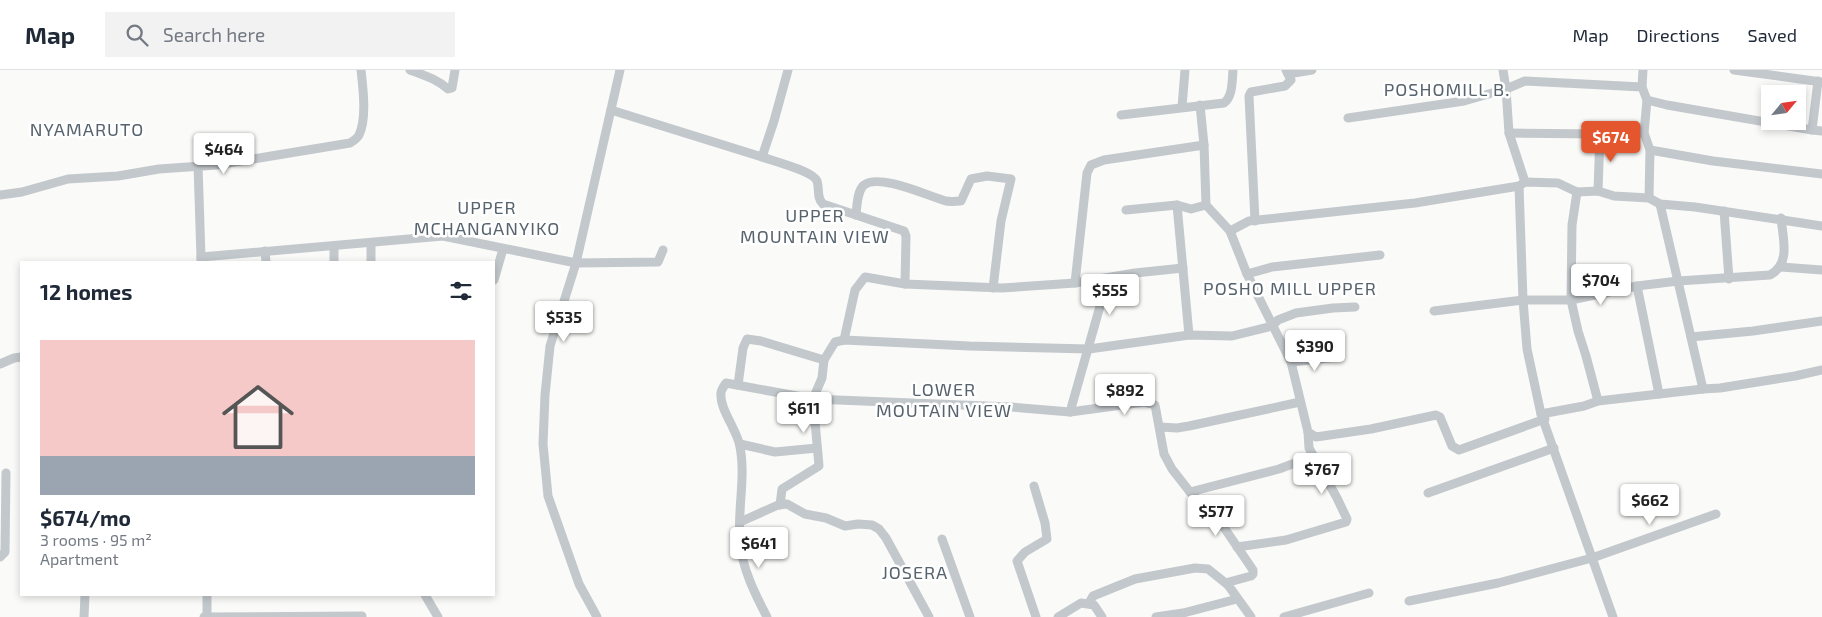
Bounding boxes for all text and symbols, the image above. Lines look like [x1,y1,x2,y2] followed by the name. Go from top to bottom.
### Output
[105,12,455,57] search box
[25,20,75,49] text: Map
[123,21,151,49] icon: search
[163,23,265,46] text: Search here
[1572,24,1609,46] text: Map
[1637,24,1720,46] text: Directions
[1748,24,1797,46] text: Saved
[1384,78,1510,100] district label: POSHOMILL B.
[1761,85,1806,130] north arrow
[1761,85,1806,130] map controls
[30,118,144,140] district label: NYAMARUTO
[1581,121,1641,163] pin: $674
[1592,127,1630,146] text: $674
[194,132,254,175] pin: $464
[204,139,244,158] text: $464
[414,196,560,239] district label: UPPER MCHANGANYIKO
[740,204,890,247] district label: UPPER MOUNTAIN VIEW
[1571,264,1631,306] pin: $704
[1582,270,1620,289] text: $704
[1080,274,1140,316] pin: $555
[447,277,475,305] icon: filters
[1203,277,1377,299] district label: POSHO MILL UPPER
[40,279,132,304] text: 12 homes
[1092,280,1128,299] text: $555
[534,300,594,343] pin: $535
[546,307,582,326] text: $535
[1285,330,1345,372] pin: $390
[1296,336,1334,355] text: $390
[213,372,303,462] icon: home
[1095,374,1155,416] pin: $892
[876,378,1012,421] district label: LOWER MOUTAIN VIEW
[1106,380,1144,399] text: $892
[774,392,834,434] pin: $611
[788,398,820,417] text: $611
[1292,452,1352,495] pin: $767
[1304,459,1340,478] text: $767
[1620,484,1680,526] pin: $662
[1631,490,1669,509] text: $662
[1186,494,1246,537] pin: $577
[1198,501,1234,520] text: $577
[40,505,131,530] text: $674/mo
[729,526,789,569] pin: $641
[40,530,152,549] text: 3 rooms · 95 m²
[741,533,777,552] text: $641
[40,549,119,568] text: Apartment
[882,561,948,583] district label: JOSERA

